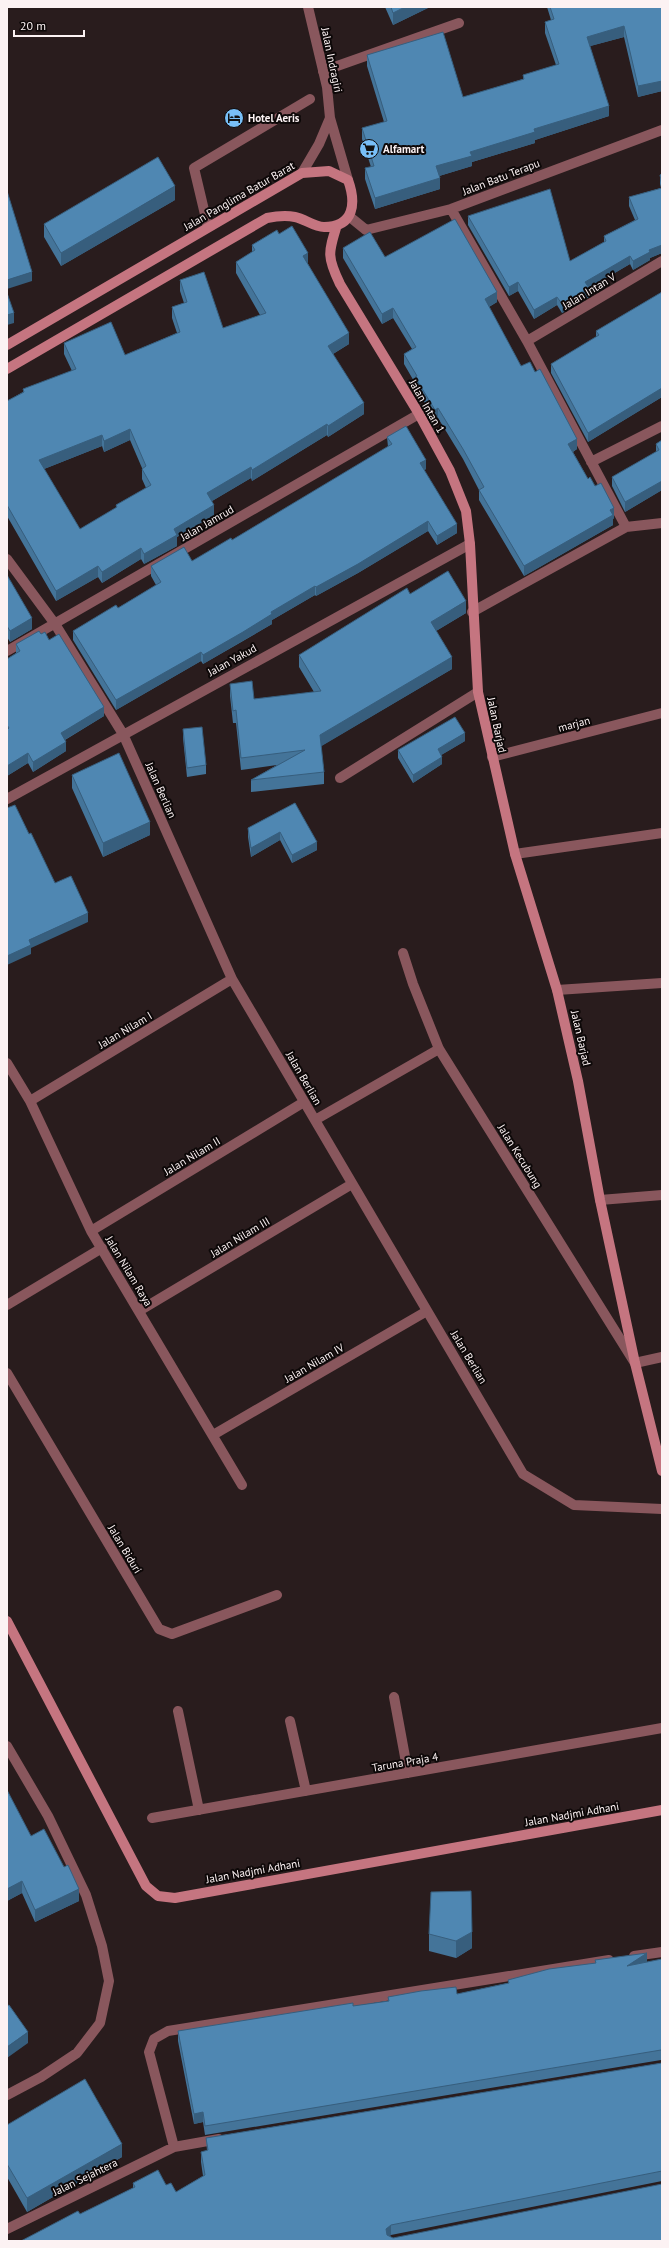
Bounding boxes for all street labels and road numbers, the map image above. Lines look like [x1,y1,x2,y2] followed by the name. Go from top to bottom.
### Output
[318,25,346,94] street label: Jalan Indragiri
[459,156,542,199] street label: Jalan Batu Terapu
[180,158,297,234] street label: Jalan Panglima Batur Barat
[559,269,619,313] street label: Jalan Intan V
[406,376,448,435] street label: Jalan Intan 1
[177,502,236,544] street label: Jalan Jamrud
[204,641,259,680] street label: Jalan Yakud
[484,695,510,754] street label: Jalan Barjad
[556,713,592,735] street label: marjan
[142,759,180,820] street label: Jalan Berlian
[95,1008,154,1052] street label: Jalan Nilam I
[568,1008,594,1067] street label: Jalan Barjad
[283,1048,325,1107] street label: Jalan Berlian
[494,1121,545,1191] street label: Jalan Kecubung
[160,1134,223,1179] street label: Jalan Nilam II
[207,1214,272,1261] street label: Jalan Nilam III
[102,1232,156,1309] street label: Jalan Nilam Raya
[447,1327,490,1386] street label: Jalan Berlian
[281,1340,347,1386] street label: Jalan Nilam IV
[105,1521,145,1576] street label: Jalan Biduri
[371,1749,439,1775] street label: Taruna Praja 4
[523,1799,620,1829] street label: Jalan Nadjmi Adhani
[204,1856,301,1886] street label: Jalan Nadjmi Adhani
[49,2155,120,2199] street label: Jalan Sejahtera

